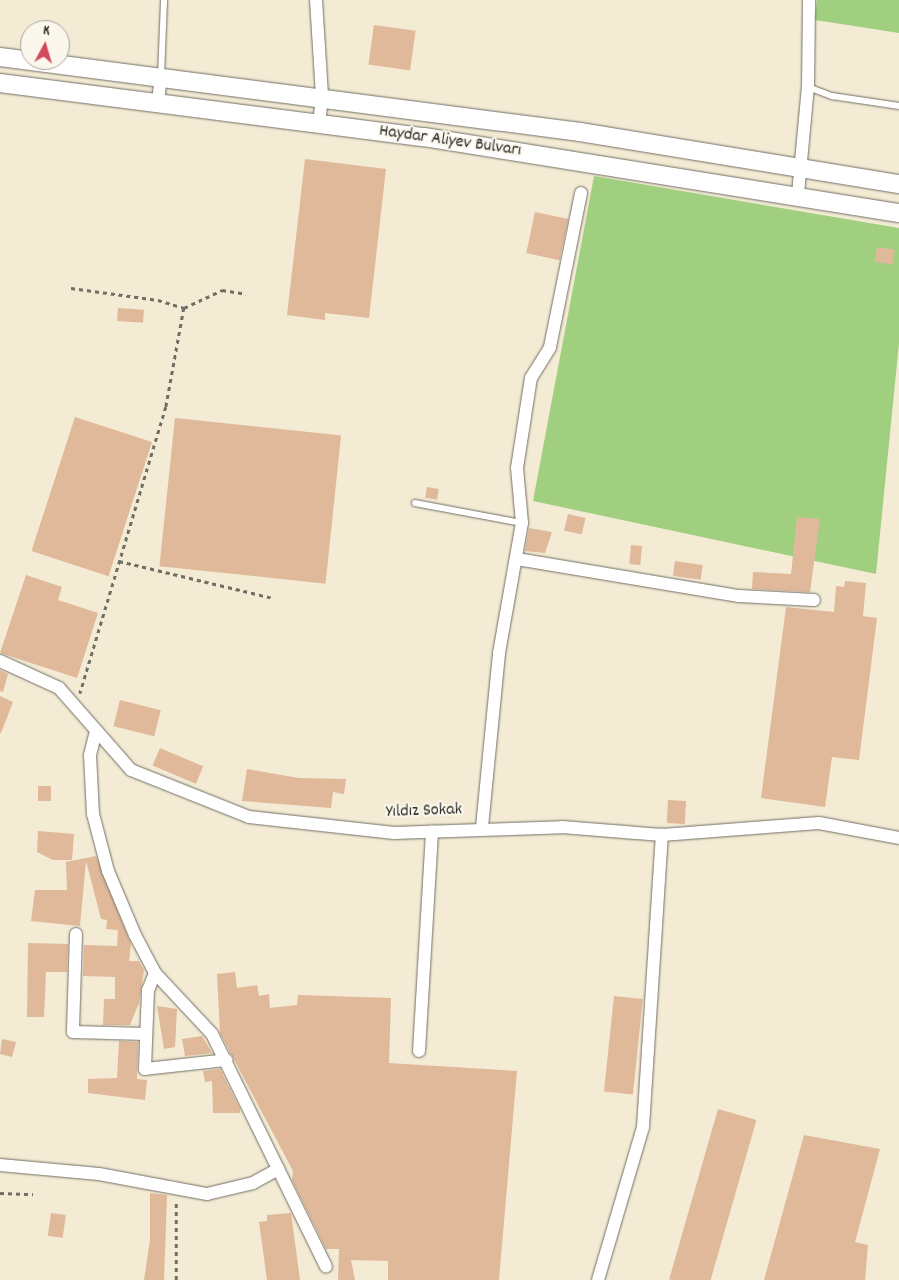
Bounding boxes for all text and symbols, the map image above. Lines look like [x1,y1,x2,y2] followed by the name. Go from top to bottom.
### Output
[20,20,70,70] north arrow
[42,21,51,41] text: K
[378,121,522,163] street label: Haydar Aliyev Bulvarı
[386,800,462,824] street label: Yıldız Sokak

